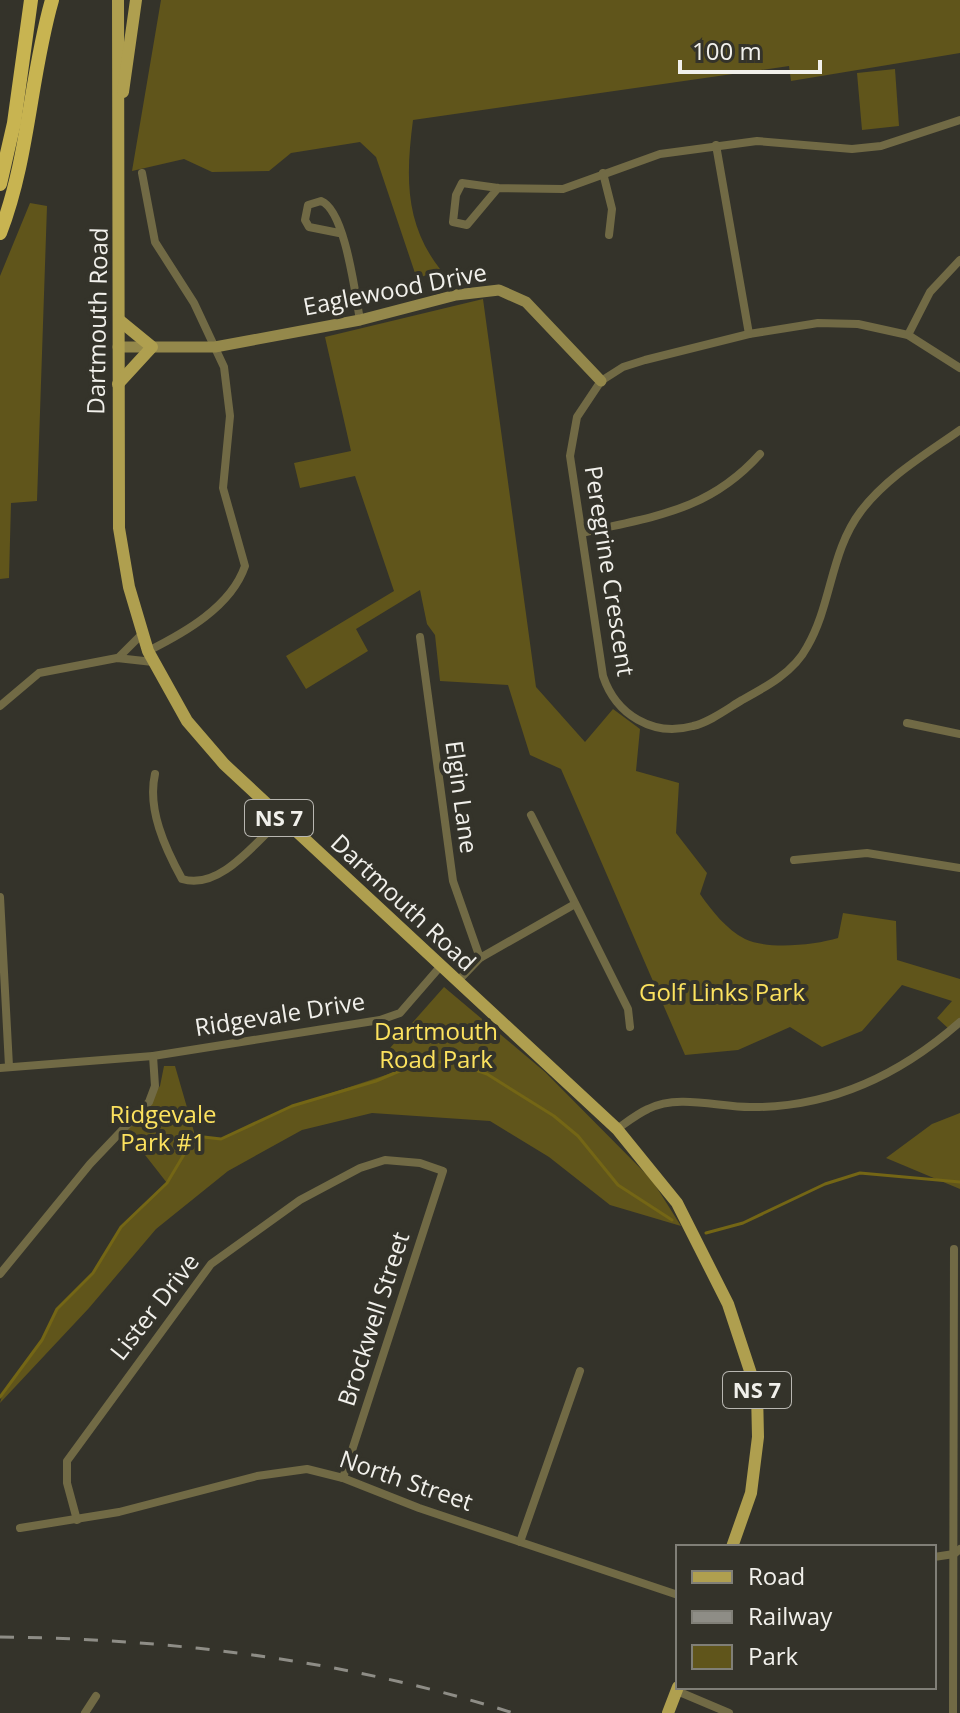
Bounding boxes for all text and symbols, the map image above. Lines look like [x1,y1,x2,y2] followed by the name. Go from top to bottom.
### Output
[680,24,820,74] scale bar
[692,34,762,67] text: 100 m
[78,227,115,415] street label: Dartmouth Road
[300,255,489,323] street label: Eaglewood Drive
[578,463,643,678] street label: Peregrine Crescent
[438,738,487,855] street label: Elgin Lane
[245,800,313,836] road number: NS 7
[324,826,484,978] street label: Dartmouth Road
[639,975,805,1008] park label: Golf Links Park
[192,984,367,1043] street label: Ridgevale Drive
[374,1014,498,1075] park label: Dartmouth Road Park
[110,1097,216,1158] park label: Ridgevale Park #1
[329,1227,416,1410] street label: Brockwell Street
[102,1246,206,1366] street label: Lister Drive
[723,1372,791,1408] road number: NS 7
[335,1441,478,1518] street label: North Street
[676,1545,936,1689] legend
[748,1559,805,1592] text: Road
[748,1599,833,1632] text: Railway
[748,1639,799,1672] text: Park

